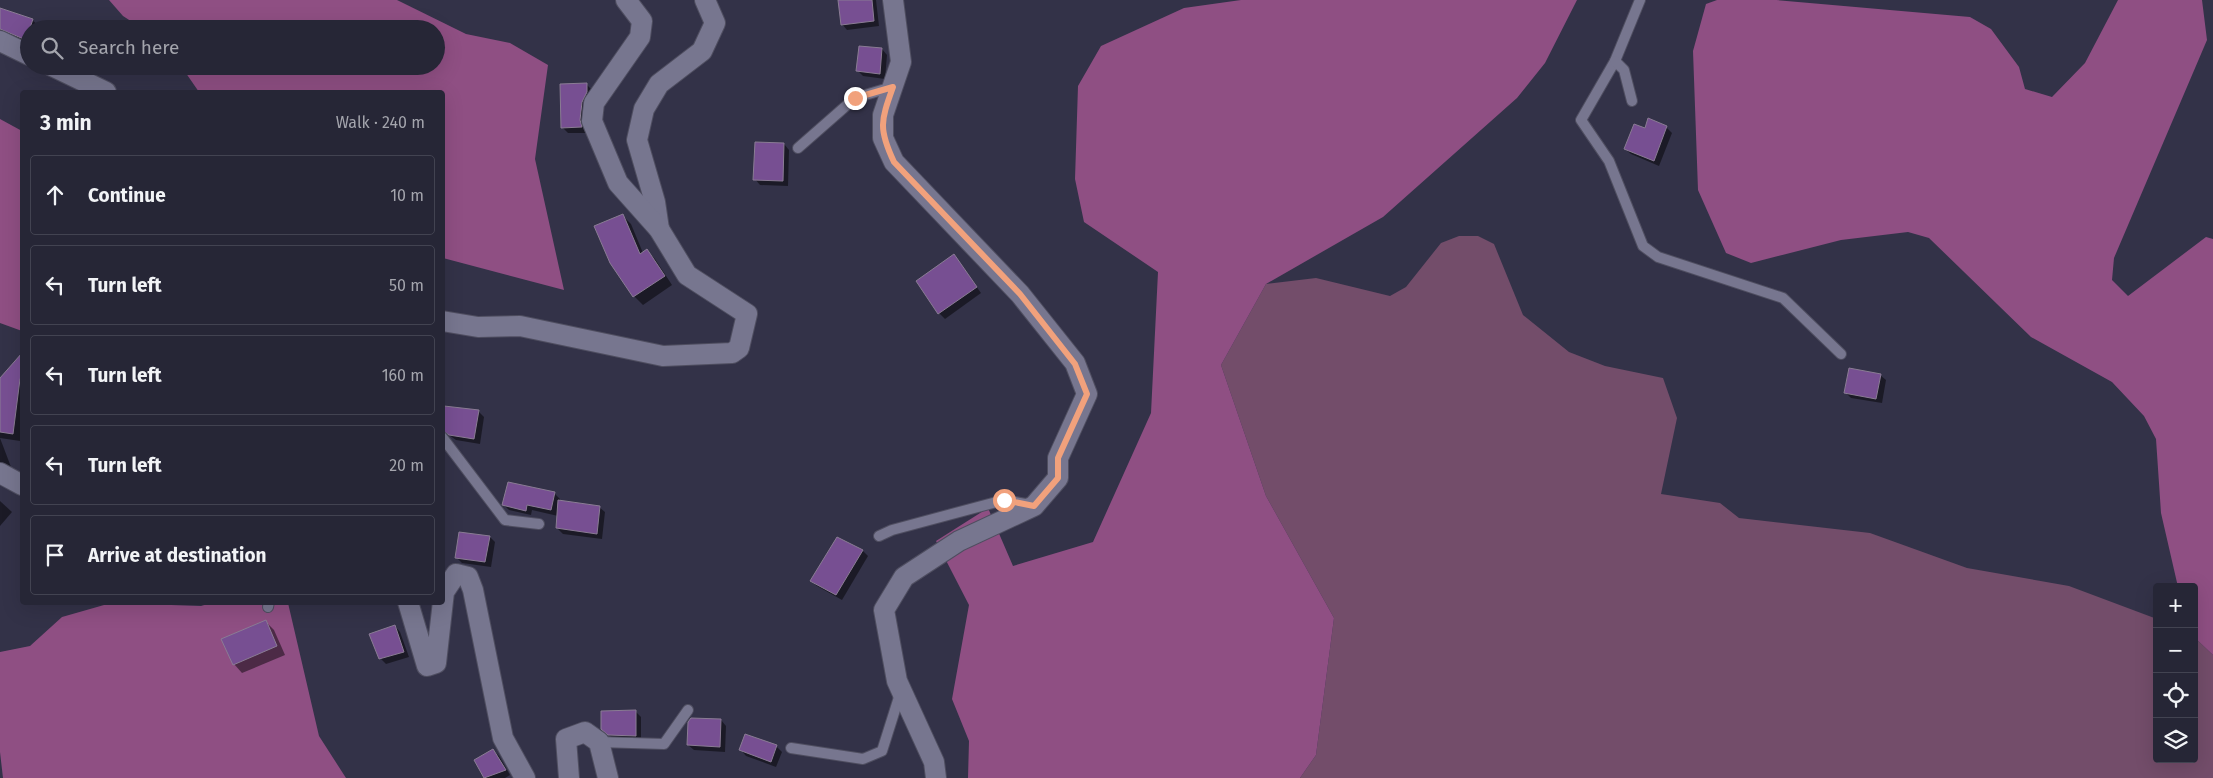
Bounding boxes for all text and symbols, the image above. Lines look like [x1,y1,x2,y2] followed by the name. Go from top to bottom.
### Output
[20,20,445,75] search box
[38,34,66,62] icon: search
[78,36,179,59] text: Search here
[844,87,867,110] route end
[40,110,92,136] text: 3 min
[336,113,425,132] text: Walk · 240 m
[41,181,69,209] icon: ahead
[88,184,166,207] text: Continue
[390,186,424,205] text: 10 m
[41,271,69,299] icon: left
[88,274,162,297] text: Turn left
[389,276,424,295] text: 50 m
[41,361,69,389] icon: left
[88,364,162,387] text: Turn left
[382,366,424,385] text: 160 m
[41,451,69,479] icon: left
[88,454,162,477] text: Turn left
[389,456,424,475] text: 20 m
[993,489,1016,512] route start
[41,541,69,569] icon: arrive
[88,544,267,567] text: Arrive at destination
[2153,583,2198,763] map controls
[2153,583,2198,628] button: +
[2153,628,2198,673] button: −
[2153,673,2198,718] button: locate
[2153,718,2198,763] button: layers

